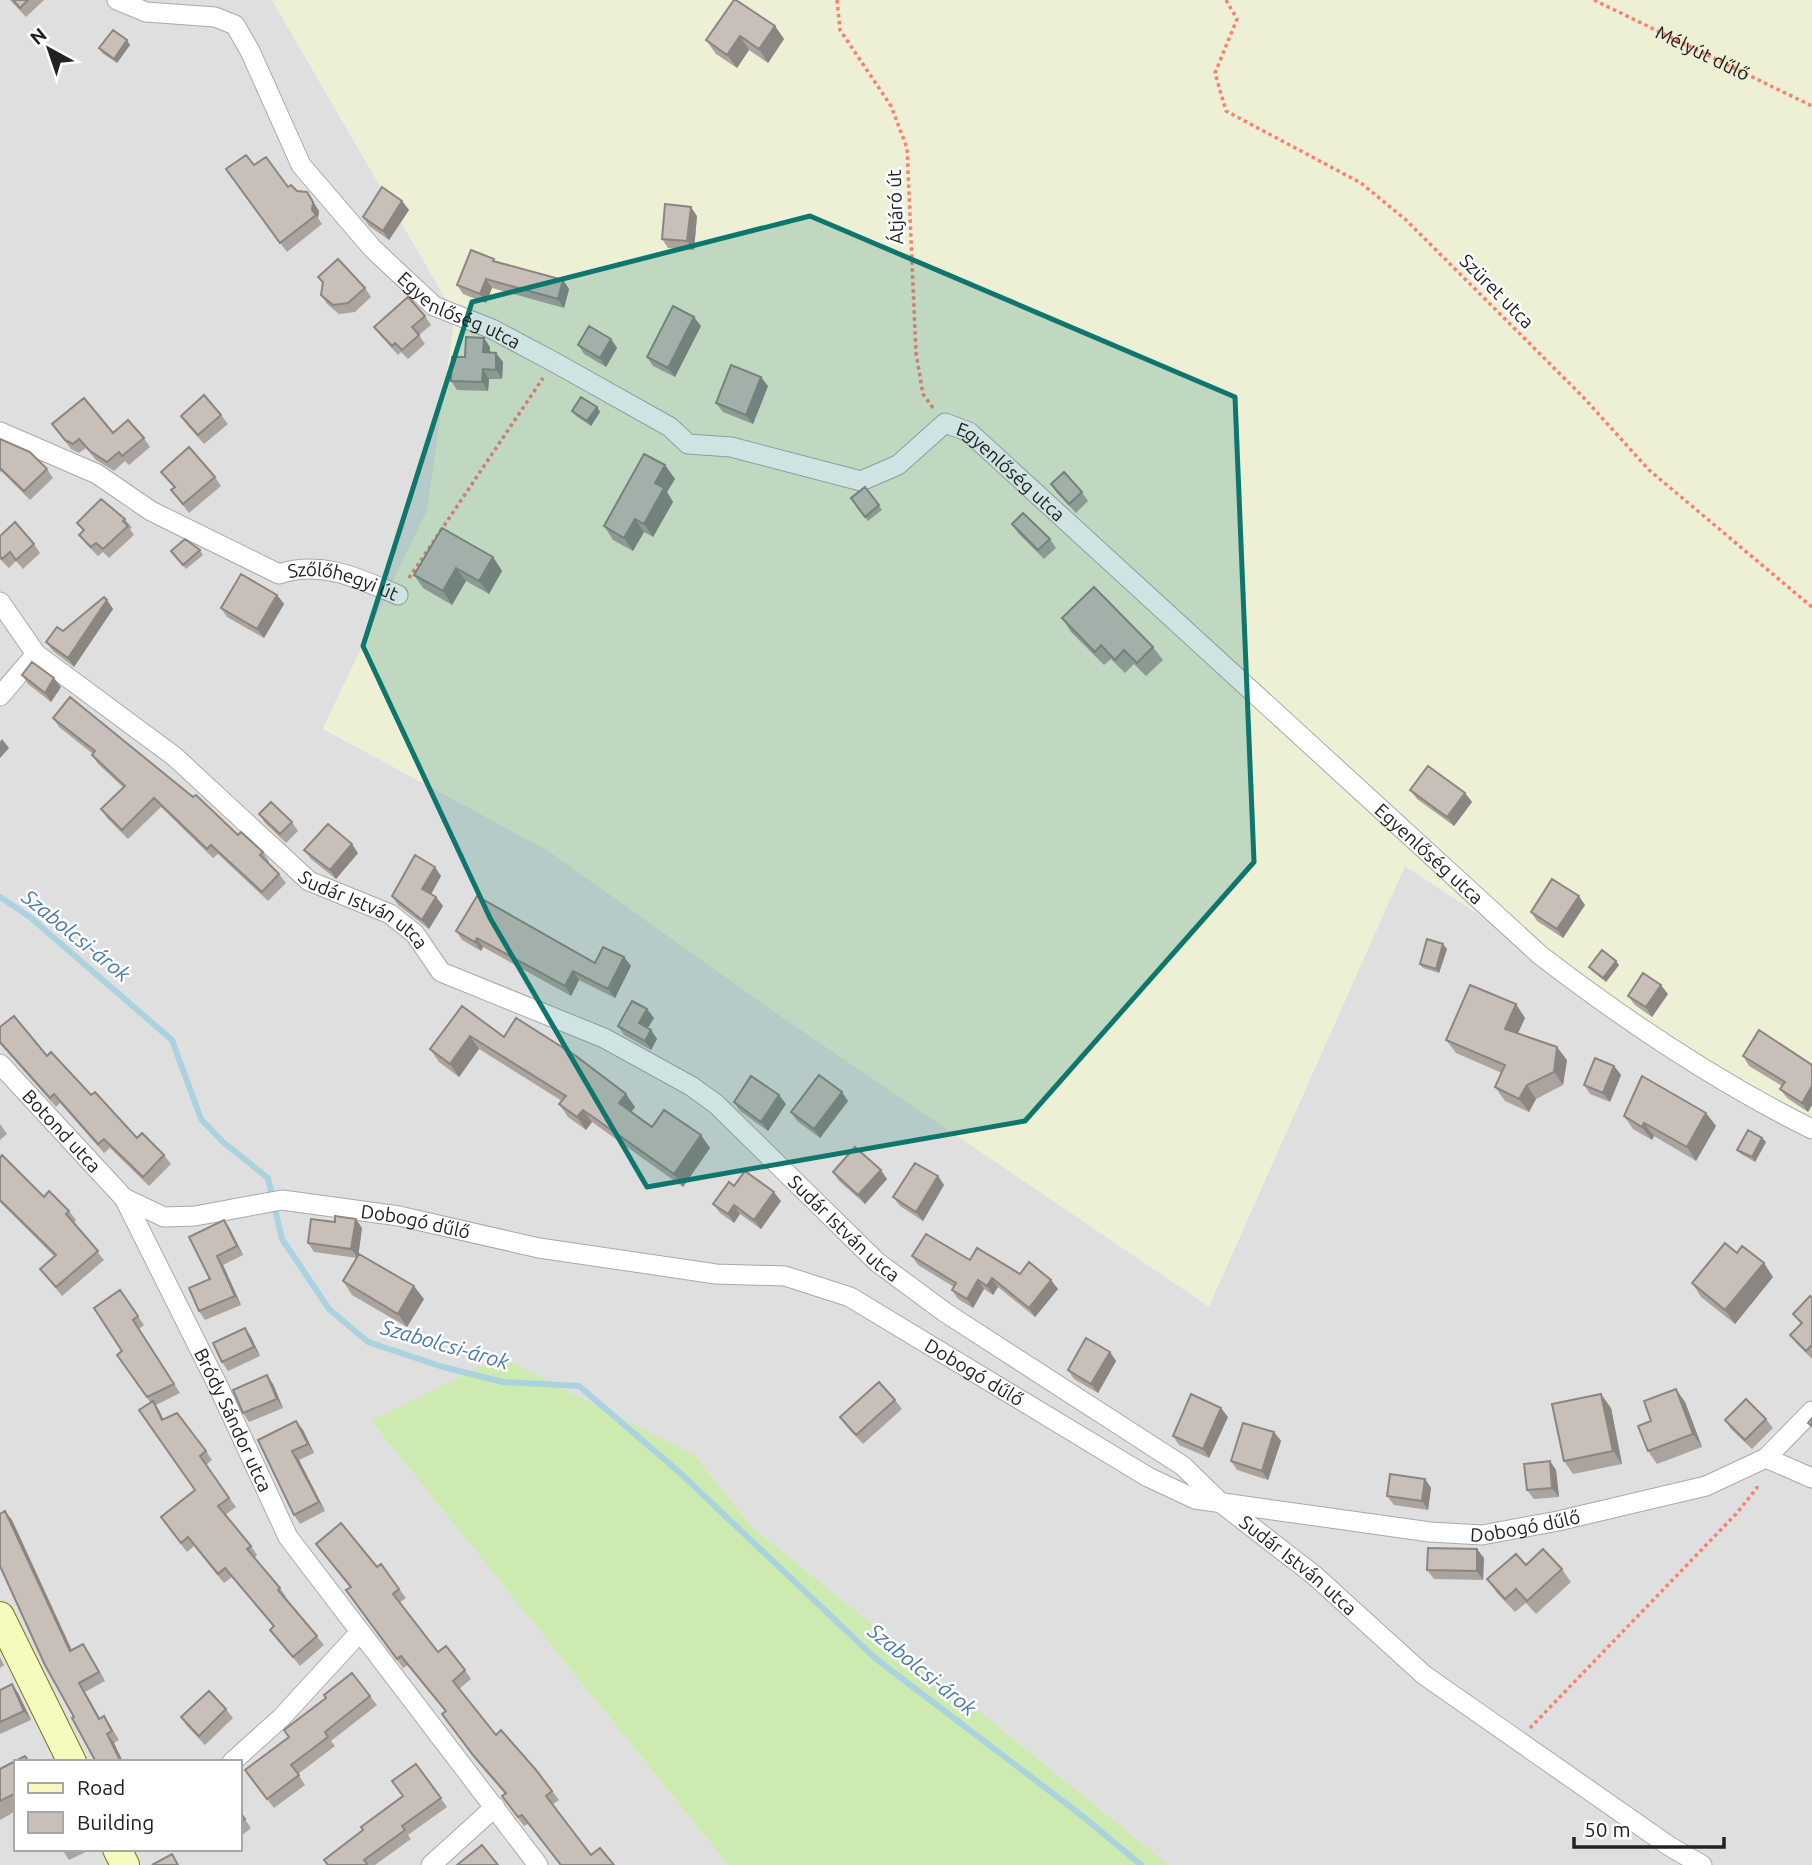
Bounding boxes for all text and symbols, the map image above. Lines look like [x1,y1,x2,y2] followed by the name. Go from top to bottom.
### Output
[14,14,84,84] north arrow
[1652,21,1753,85] street label: Mélyút dűlő
[26,23,51,49] text: N
[883,169,907,245] street label: Átjáró út
[1455,249,1539,333] street label: Szüret utca
[393,267,524,353] street label: Egyenlőség utca
[954,417,1070,526] street label: Egyenlőség utca
[286,558,402,605] street label: Szőlőhegyi út
[1371,799,1488,909] street label: Egyenlőség utca
[294,866,433,953] street label: Sudár István utca
[17,884,136,986] water label: Szabolcsi-árok
[18,1085,106,1177] street label: Botond utca
[784,1170,904,1286] street label: Sudár István utca
[359,1200,472,1243] street label: Dobogó dűlő
[377,1314,512,1374] water label: Szabolcsi-árok
[921,1334,1028,1410] street label: Dobogó dűlő
[190,1344,277,1495] street label: Bródy Sándor utca
[1470,1505,1582,1546] street label: Dobogó dűlő
[1235,1511,1361,1619] street label: Sudár István utca
[863,1618,982,1720] water label: Szabolcsi-árok
[14,1760,242,1851] legend
[77,1775,125,1799] text: Road
[1574,1806,1724,1850] scale bar
[77,1810,154,1834] text: Building
[1584,1817,1631,1841] text: 50 m

